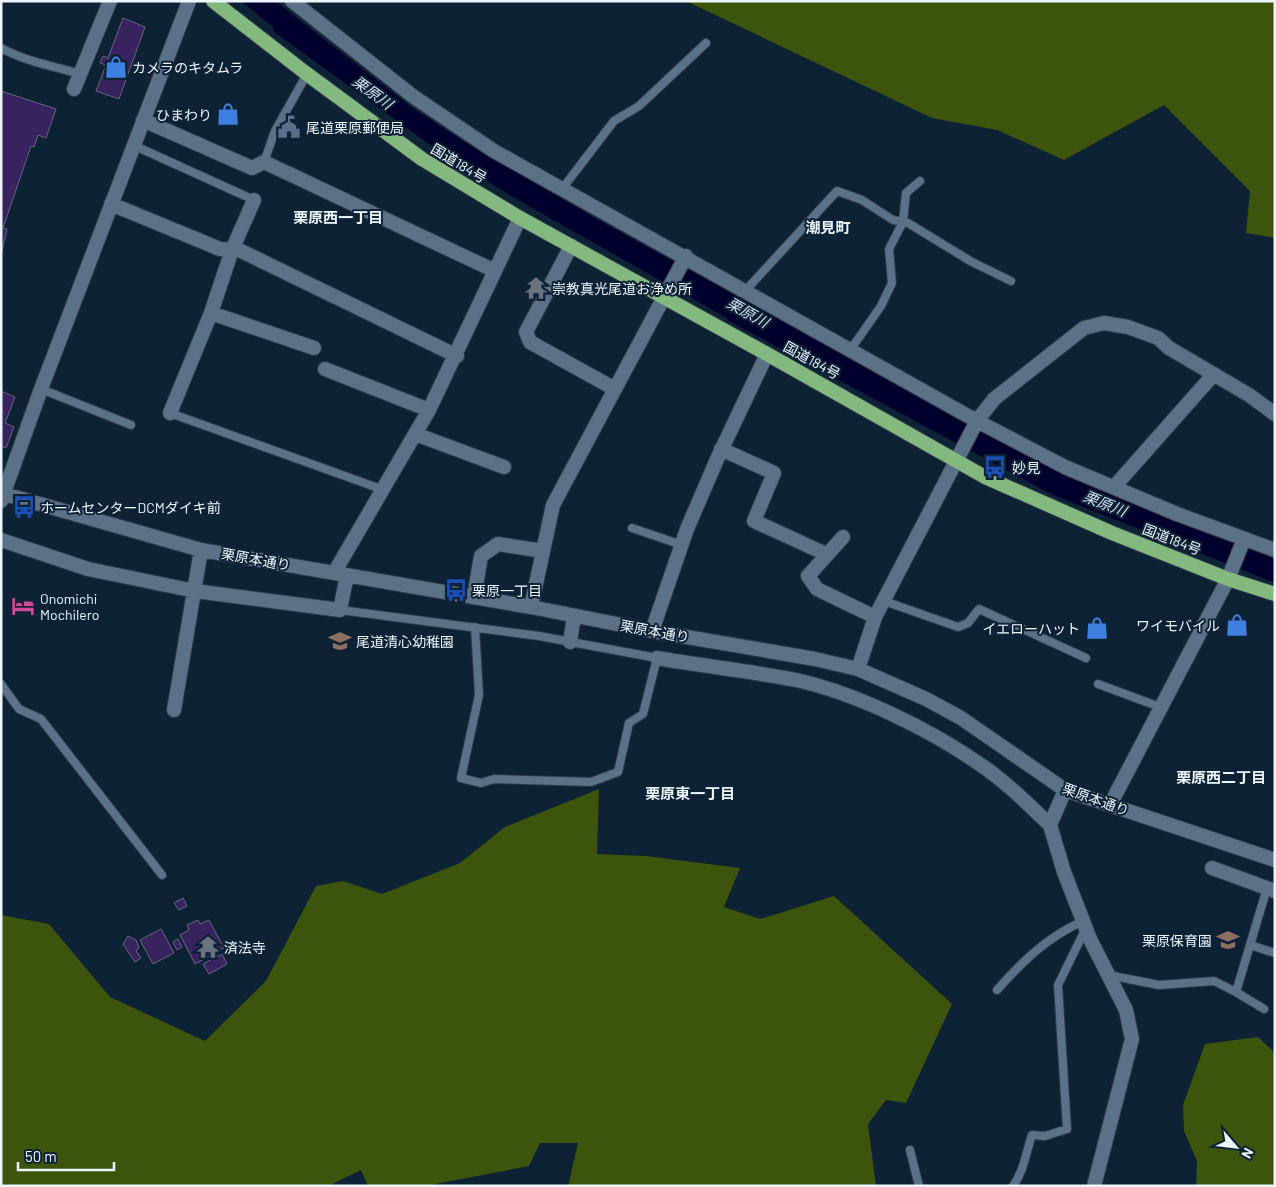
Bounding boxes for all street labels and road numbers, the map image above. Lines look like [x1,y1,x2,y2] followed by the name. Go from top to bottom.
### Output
[428,140,490,186] street label: 国道184号
[781,338,843,382] street label: 国道184号
[1140,520,1204,558] street label: 国道184号
[220,545,292,573] street label: 栗原本通り
[619,617,691,645] street label: 栗原本通り
[1060,779,1132,819] street label: 栗原本通り

